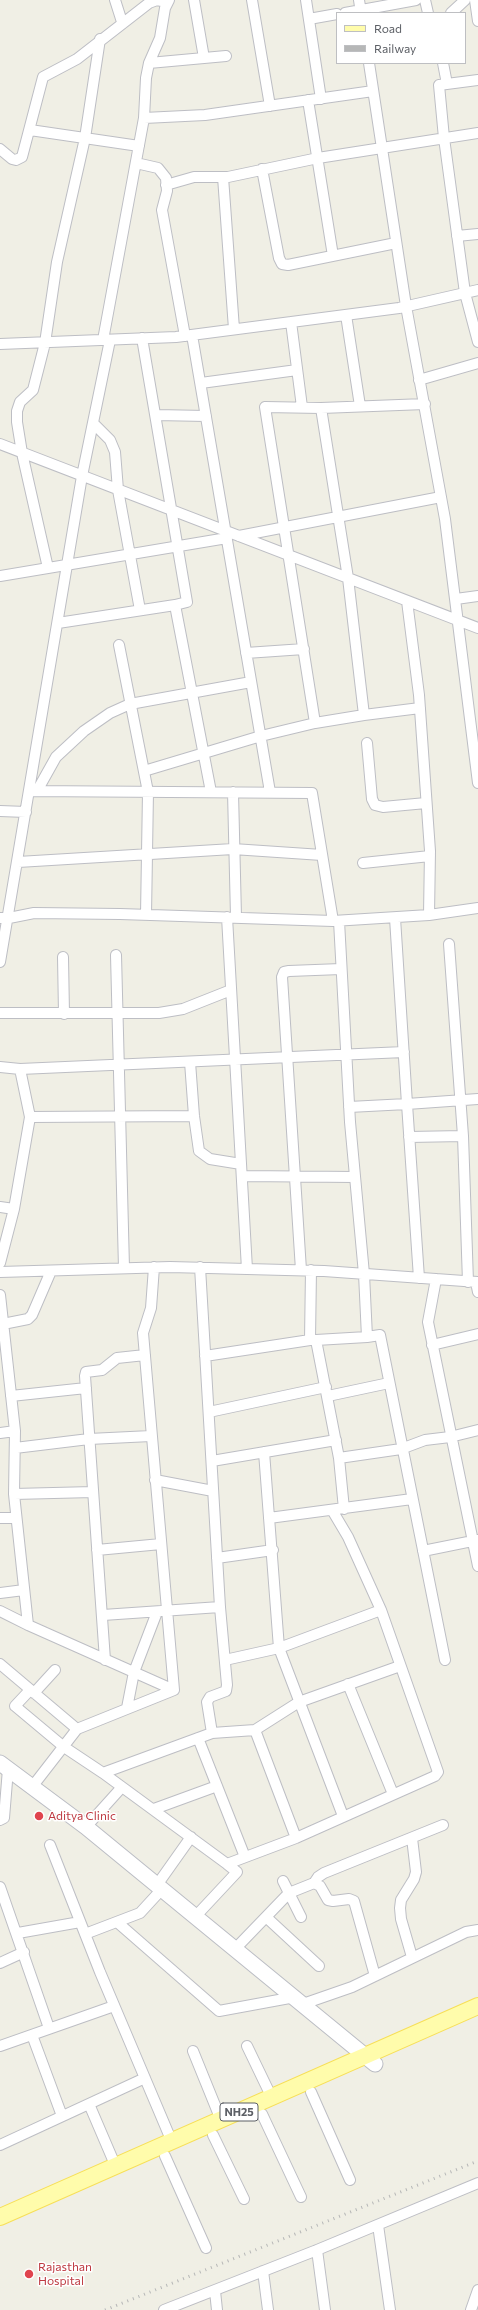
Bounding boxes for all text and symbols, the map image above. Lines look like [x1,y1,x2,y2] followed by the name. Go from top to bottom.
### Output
[336,12,466,64] legend
[374,21,402,35] text: Road
[374,41,416,55] text: Railway
[48,1809,116,1823] place label: Aditya Clinic
[33,1810,45,1822] marker: Aditya Clinic
[220,2103,258,2121] road number: NH25
[38,2260,92,2288] place label: Rajasthan Hospital
[23,2268,35,2280] marker: Rajasthan Hospital

